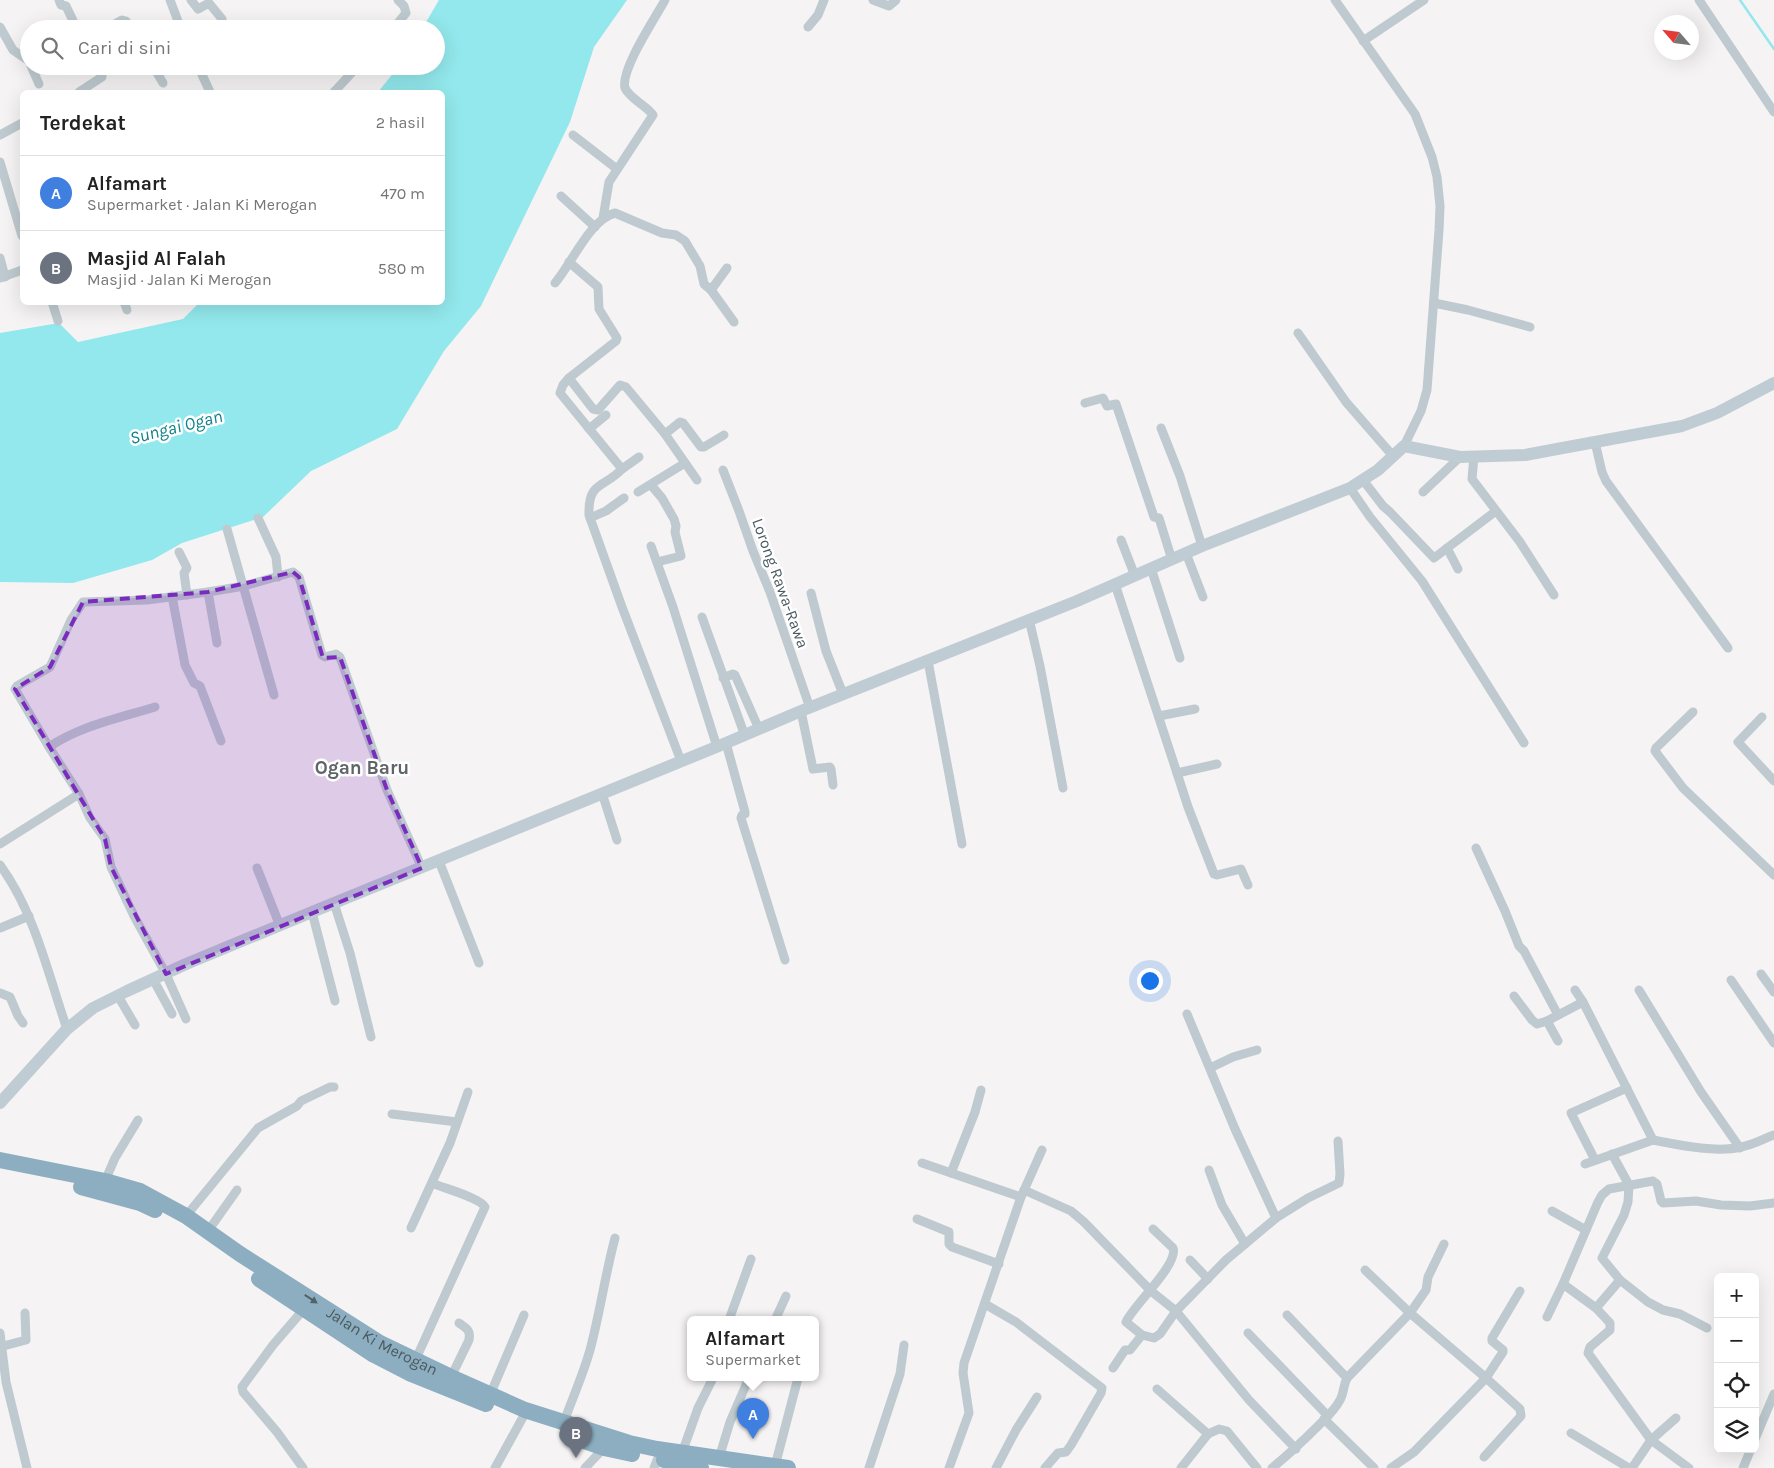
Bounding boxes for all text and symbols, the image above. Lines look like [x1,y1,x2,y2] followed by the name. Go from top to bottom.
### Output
[1654,15,1699,60] north arrow
[20,20,445,75] search box
[38,34,66,62] icon: search
[78,37,171,59] text: Cari di sini
[40,111,126,135] text: Terdekat
[376,113,425,132] text: 2 hasil
[87,173,167,195] text: Alfamart
[51,184,61,203] text: A
[380,184,425,203] text: 470 m
[87,195,317,214] text: Supermarket · Jalan Ki Merogan
[87,248,226,270] text: Masjid Al Falah
[51,259,61,278] text: B
[378,259,425,278] text: 580 m
[87,270,272,289] text: Masjid · Jalan Ki Merogan
[127,405,225,449] water label: Sungai Ogan
[748,516,813,651] street label: Lorong Rawa-Rawa
[315,757,409,779] district label: Ogan Baru
[1137,968,1163,994] your location
[1714,1273,1759,1453] map controls
[1714,1273,1759,1318] button: +
[305,1294,318,1304] one-way arrow
[323,1303,441,1379] street label: Jalan Ki Merogan
[687,1316,819,1381] popup
[1714,1318,1759,1363] button: −
[705,1328,785,1350] text: Alfamart
[705,1350,801,1369] text: Supermarket
[1714,1363,1759,1408] button: locate
[737,1398,769,1439] pin: A
[1714,1408,1759,1453] button: layers
[560,1417,592,1458] pin: B

